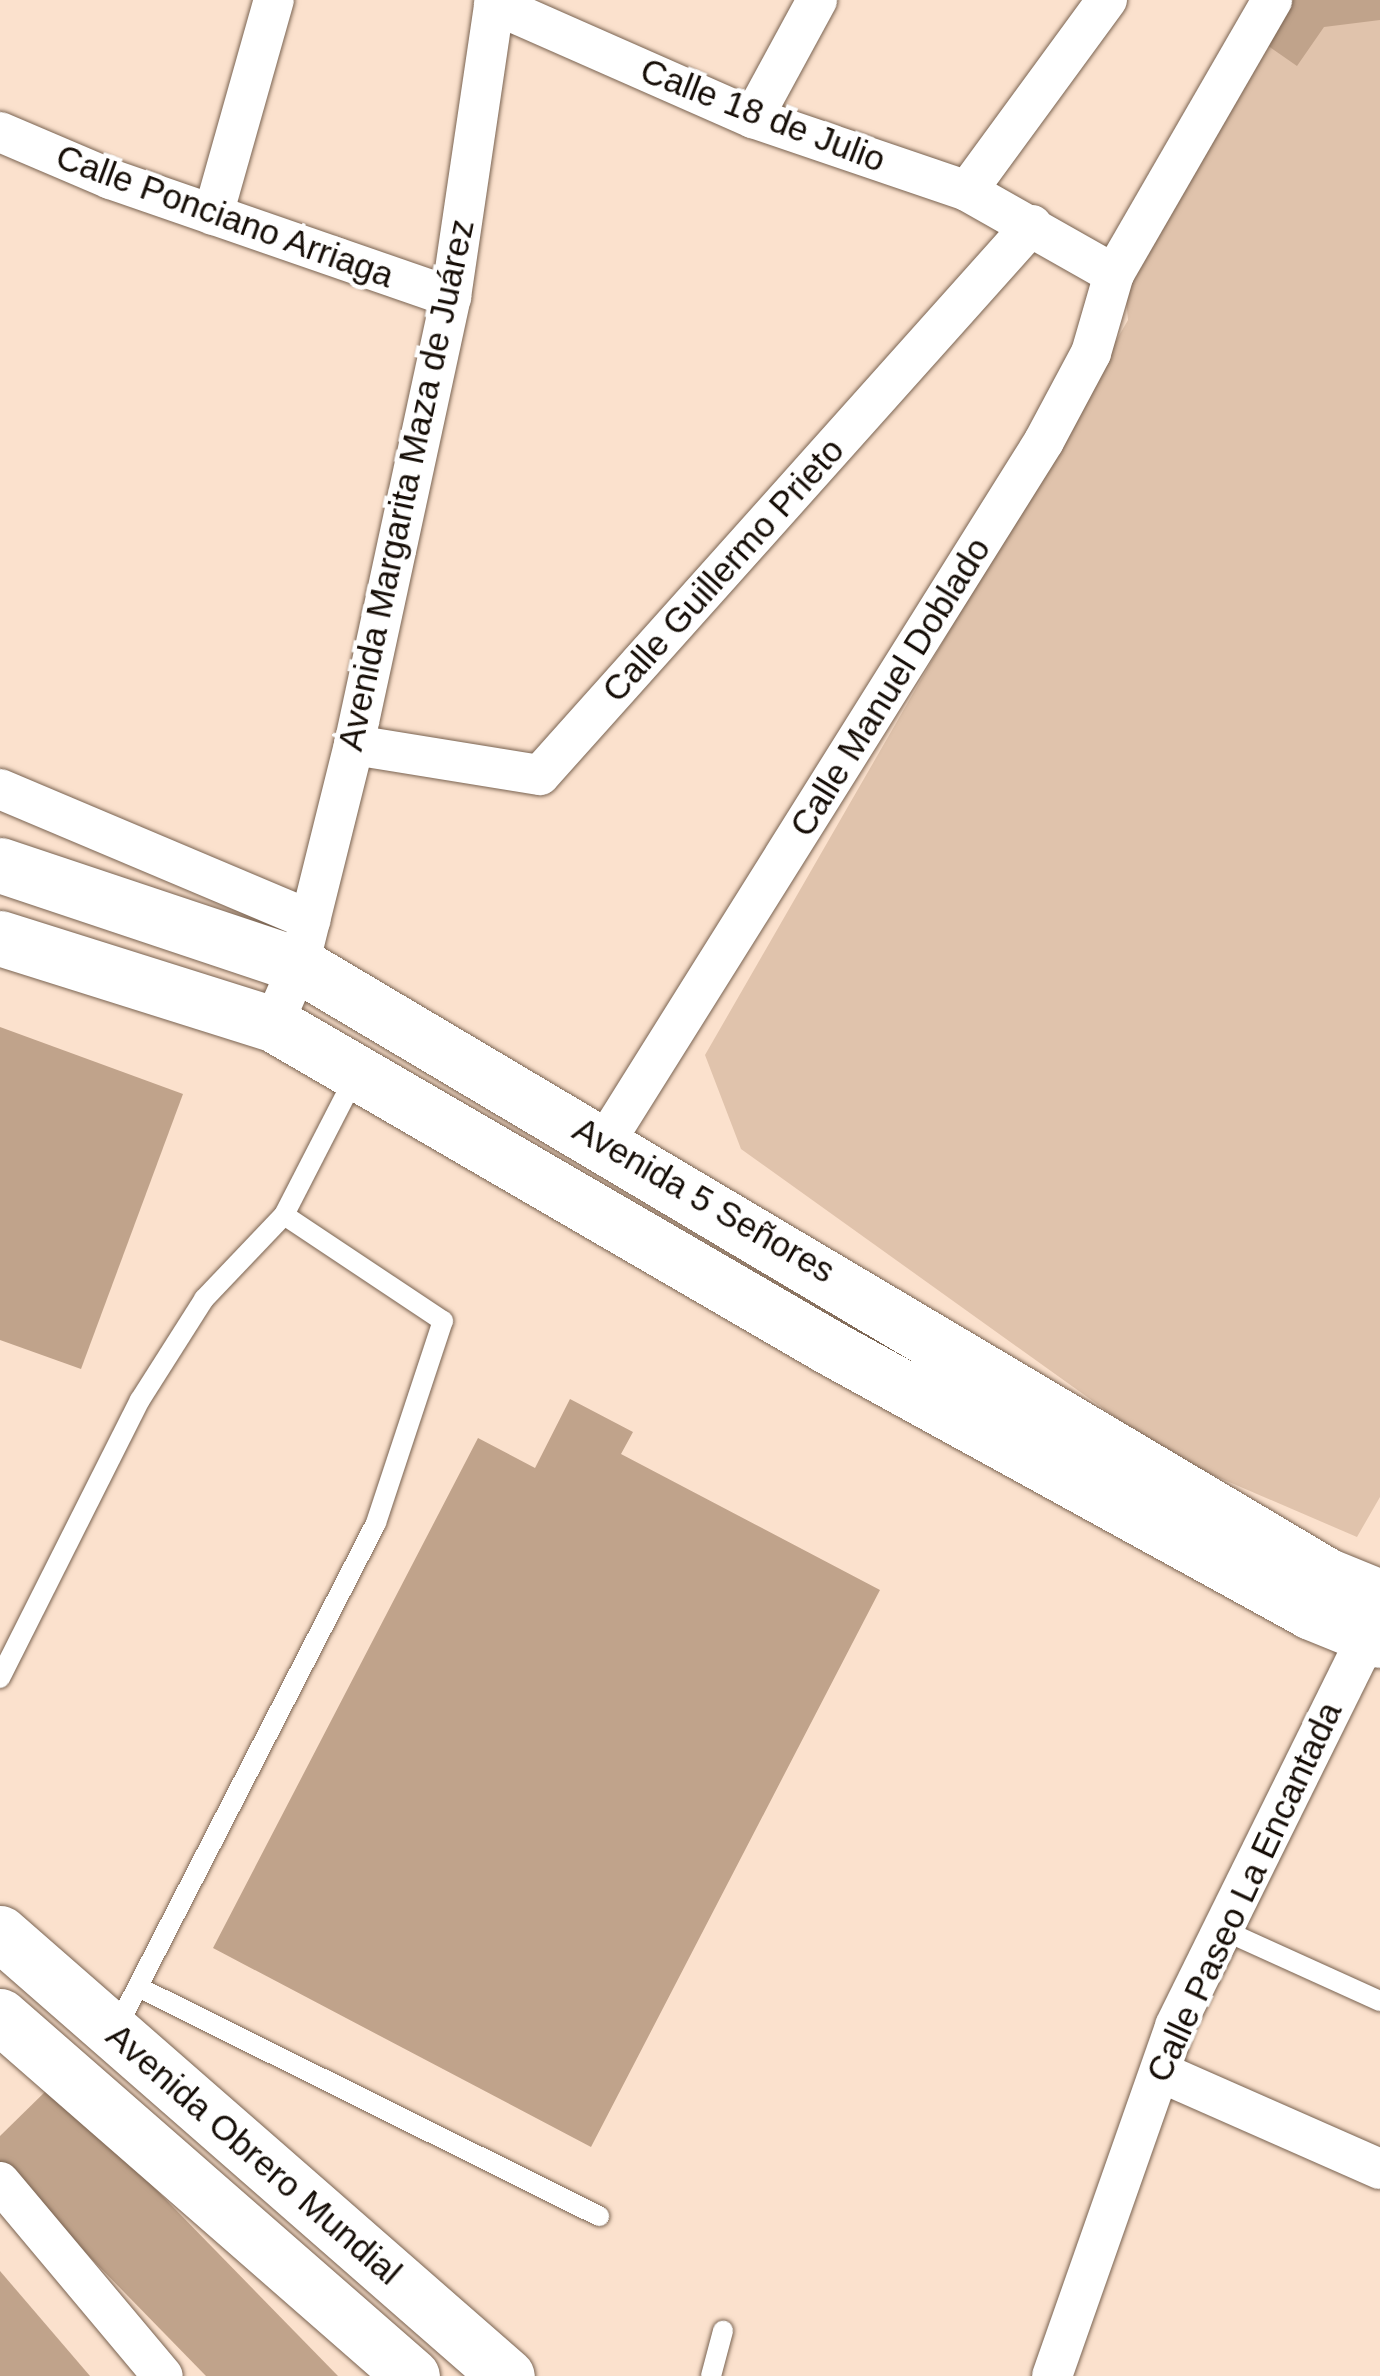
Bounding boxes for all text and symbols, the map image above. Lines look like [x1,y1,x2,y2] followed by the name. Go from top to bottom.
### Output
[635,49,891,181] street label: Calle 18 de Julio
[50,135,400,297] street label: Calle Ponciano Arriaga
[329,215,483,755] street label: Avenida Margarita Maza de Juárez
[594,429,852,711] street label: Calle Guillermo Prieto
[781,530,999,844] street label: Calle Manuel Doblado
[566,1108,842,1292] street label: Avenida 5 Señores
[1137,1695,1351,2089] street label: Calle Paseo La Encantada
[98,2015,410,2293] street label: Avenida Obrero Mundial

